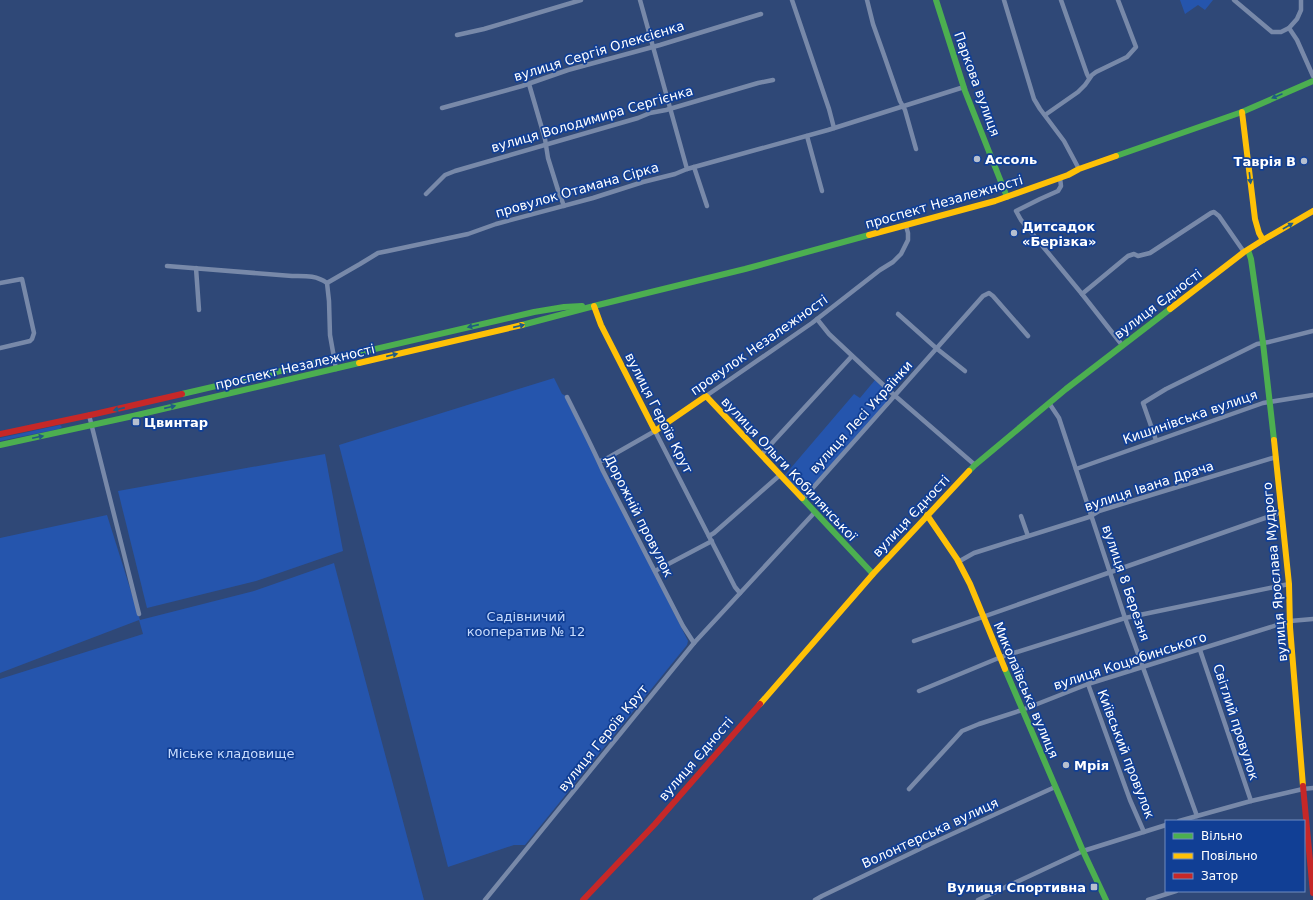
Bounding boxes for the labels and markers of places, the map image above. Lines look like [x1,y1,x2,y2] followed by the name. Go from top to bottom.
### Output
[985,152,1037,167] place label: Ассоль
[972,154,982,164] marker: Ассоль
[1234,154,1296,169] place label: Таврія В
[1299,156,1309,166] marker: Таврія В
[1022,219,1096,249] place label: Дитсадок «Берізка»
[1009,228,1019,238] marker: Дитсадок «Берізка»
[144,415,208,430] place label: Цвинтар
[131,417,141,427] marker: Цвинтар
[1074,758,1109,773] place label: Мрія
[1061,760,1071,770] marker: Мрія
[947,880,1086,895] place label: Вулиця Спортивна
[1089,882,1099,892] marker: Вулиця Спортивна

